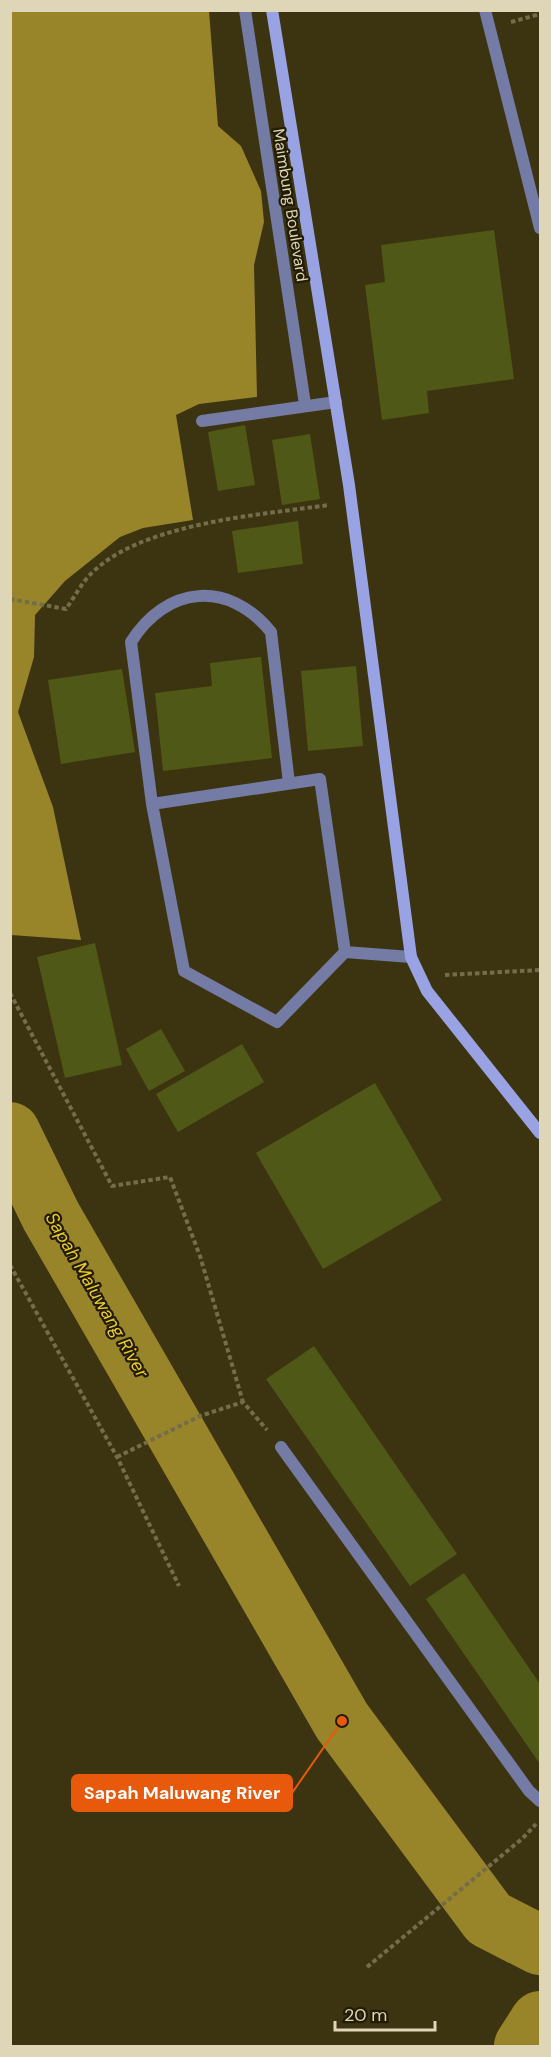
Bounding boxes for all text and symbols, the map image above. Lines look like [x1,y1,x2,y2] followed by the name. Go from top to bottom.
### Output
[268,127,313,283] street label: Maimbung Boulevard
[40,1208,155,1383] water label: Sapah Maluwang River
[72,1775,292,1811] callout: Sapah Maluwang River
[84,1781,280,1805] text: Sapah Maluwang River
[335,1994,436,2032] scale bar
[344,2003,387,2027] text: 20 m

